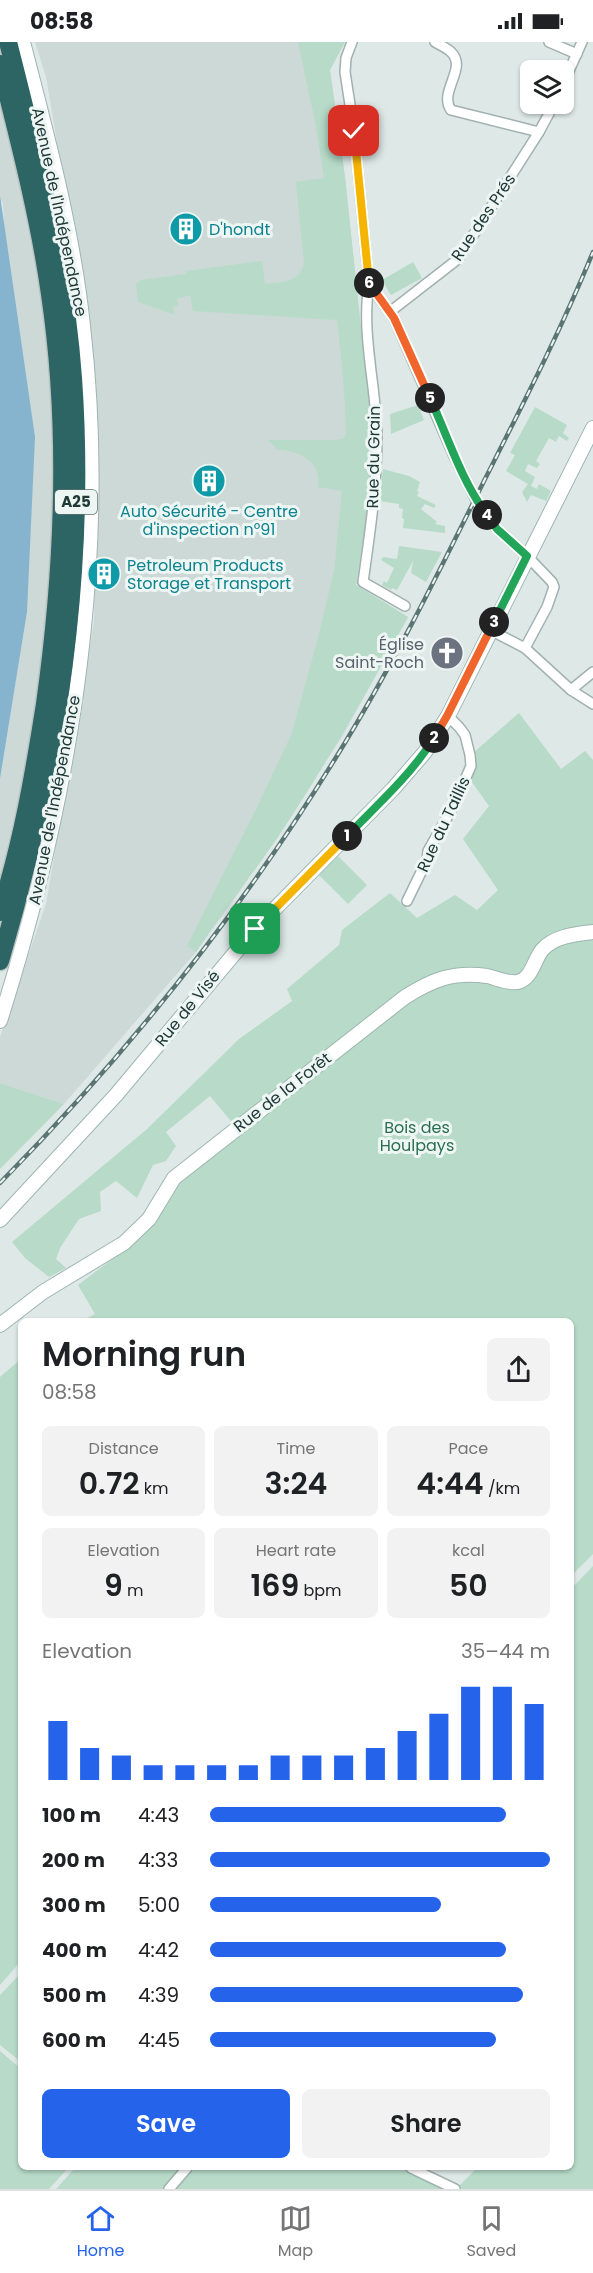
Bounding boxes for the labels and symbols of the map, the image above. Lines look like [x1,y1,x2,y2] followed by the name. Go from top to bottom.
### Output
[26,105,93,319] street label: Avenue de l'Indépendance
[328,105,379,156] pin
[446,169,521,266] street label: Rue des Prés
[168,211,204,247] building icon: D'hondt
[209,218,270,241] place label: D'hondt
[354,268,384,298] pin: 6
[415,383,445,413] pin: 5
[361,405,386,509] street label: Rue du Grain
[191,463,227,499] building icon: Auto Sécurité - Centre d'inspection n°91
[55,490,97,514] road number: A25
[120,500,298,541] place label: Auto Sécurité - Centre d'inspection n°91
[472,500,502,530] pin: 4
[127,554,291,595] place label: Petroleum Products Storage et Transport
[86,556,122,592] building icon: Petroleum Products Storage et Transport
[479,607,509,637] pin: 3
[335,633,424,674] place label: Église Saint-Roch
[429,635,465,671] church icon: Église Saint-Roch
[23,693,86,907] street label: Avenue de l'Indépendance
[419,723,449,753] pin: 2
[411,773,476,876] street label: Rue du Taillis
[332,821,362,851] pin: 1
[229,903,280,954] pin
[149,965,225,1051] street label: Rue de Visé
[229,1047,336,1138] street label: Rue de la Forêt
[380,1116,454,1157] park label: Bois des Houlpays

